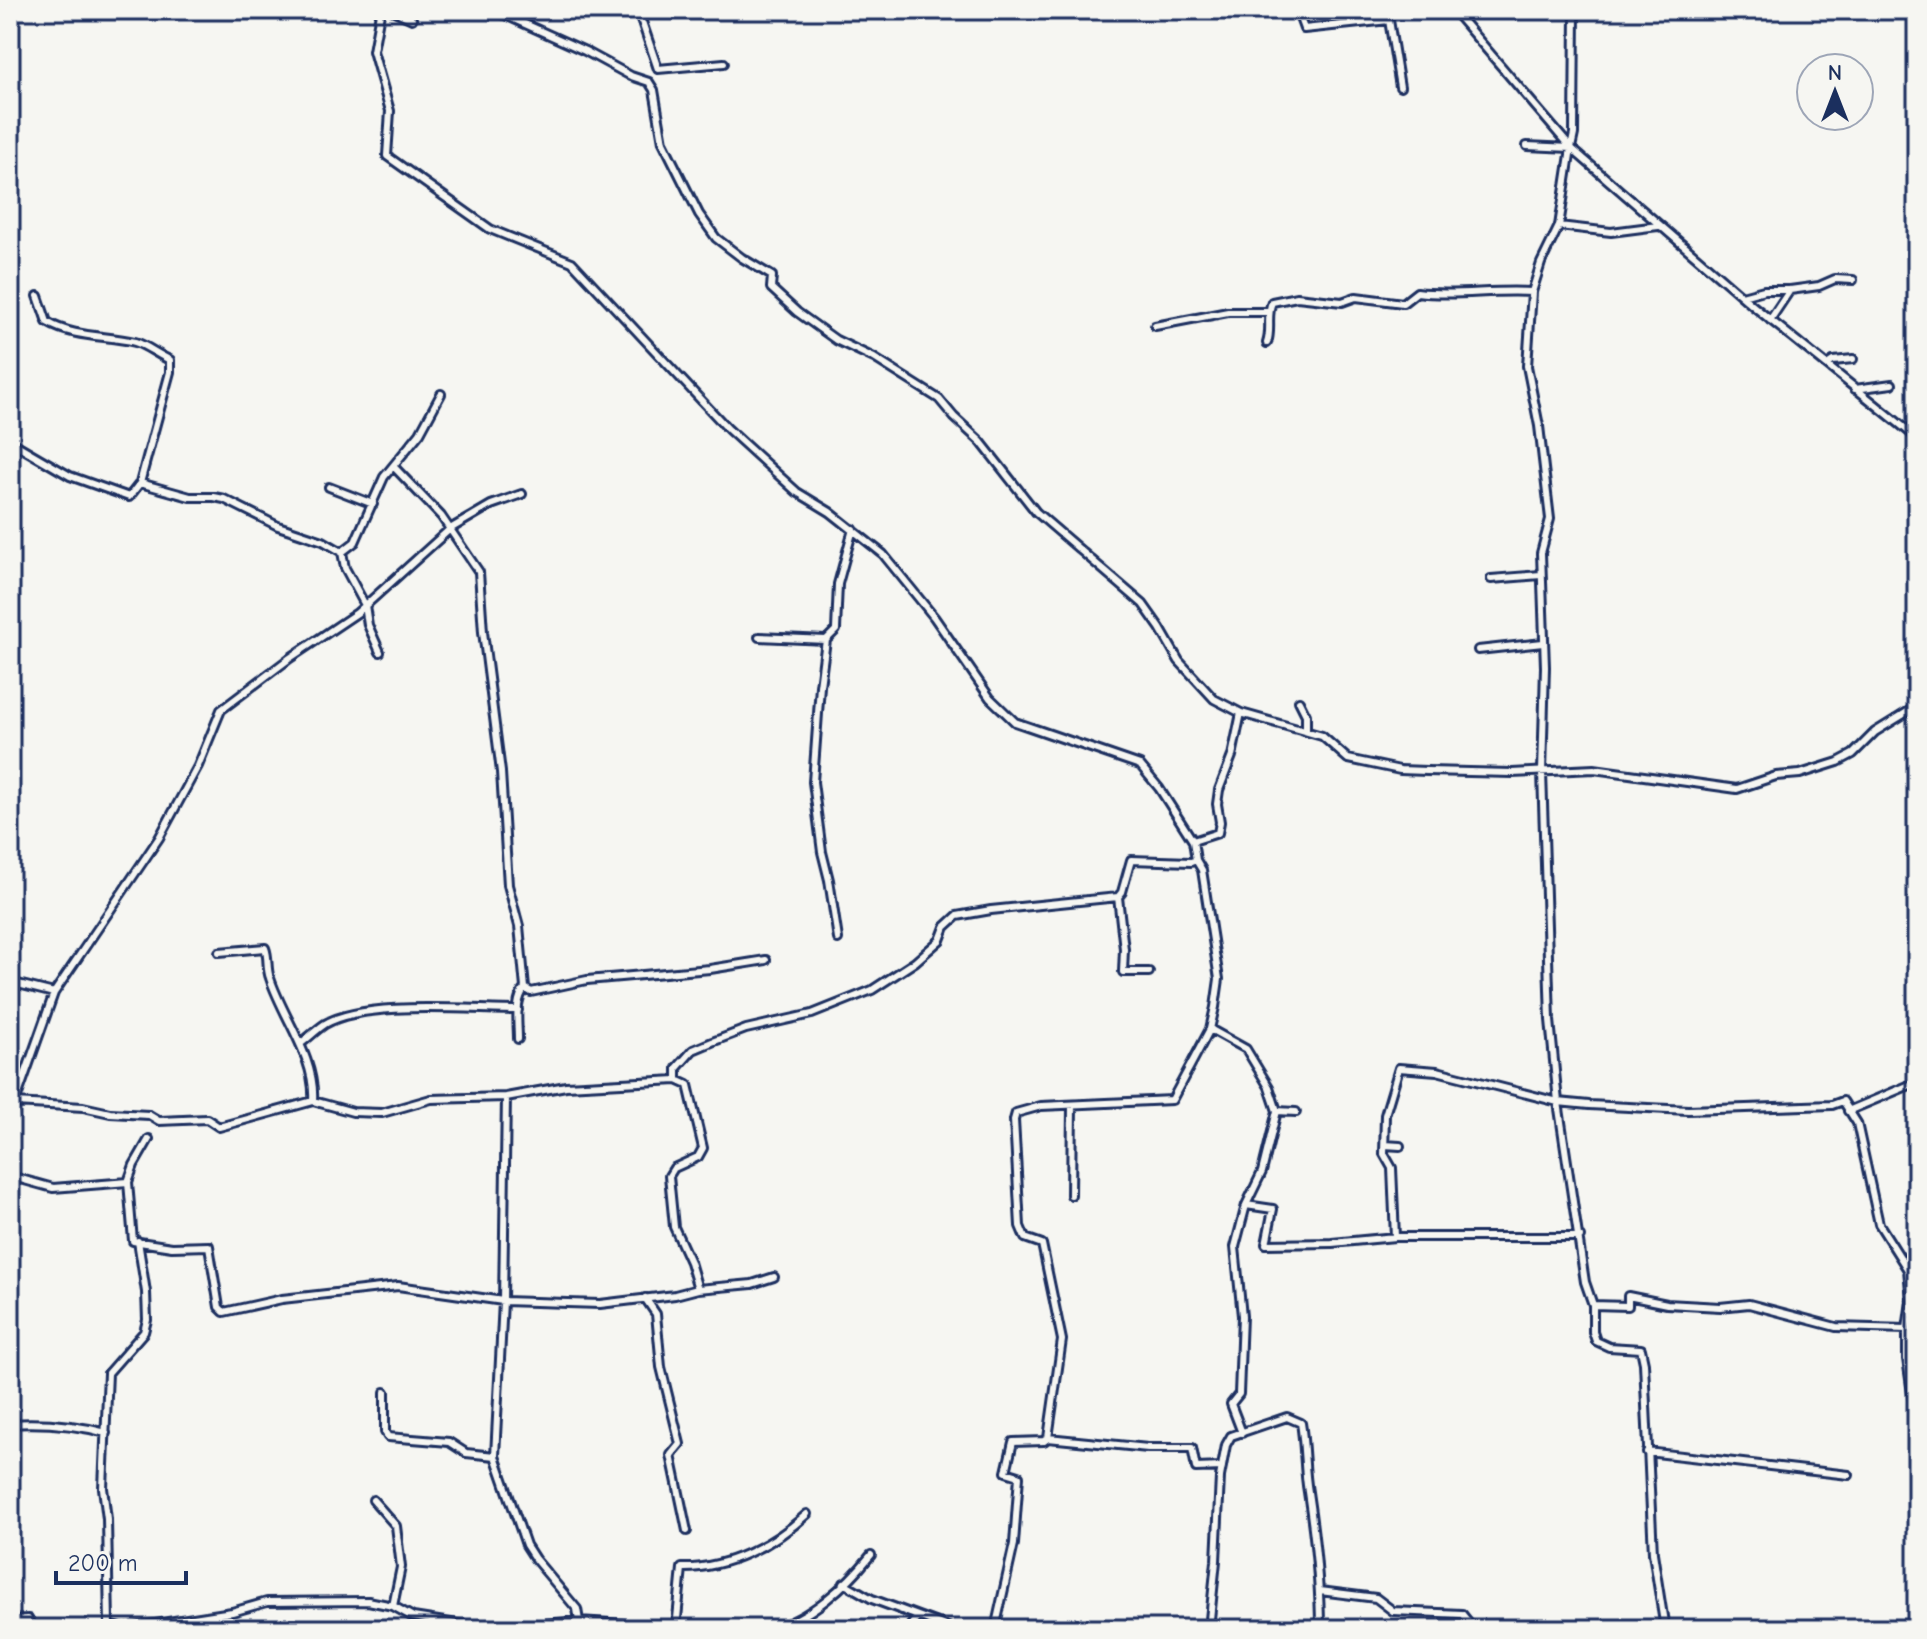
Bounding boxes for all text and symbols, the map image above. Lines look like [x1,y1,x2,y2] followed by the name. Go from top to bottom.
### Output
[1795,52,1875,132] north arrow
[1828,60,1842,86] text: N
[56,1535,186,1585] scale bar
[68,1549,138,1577] text: 200 m

